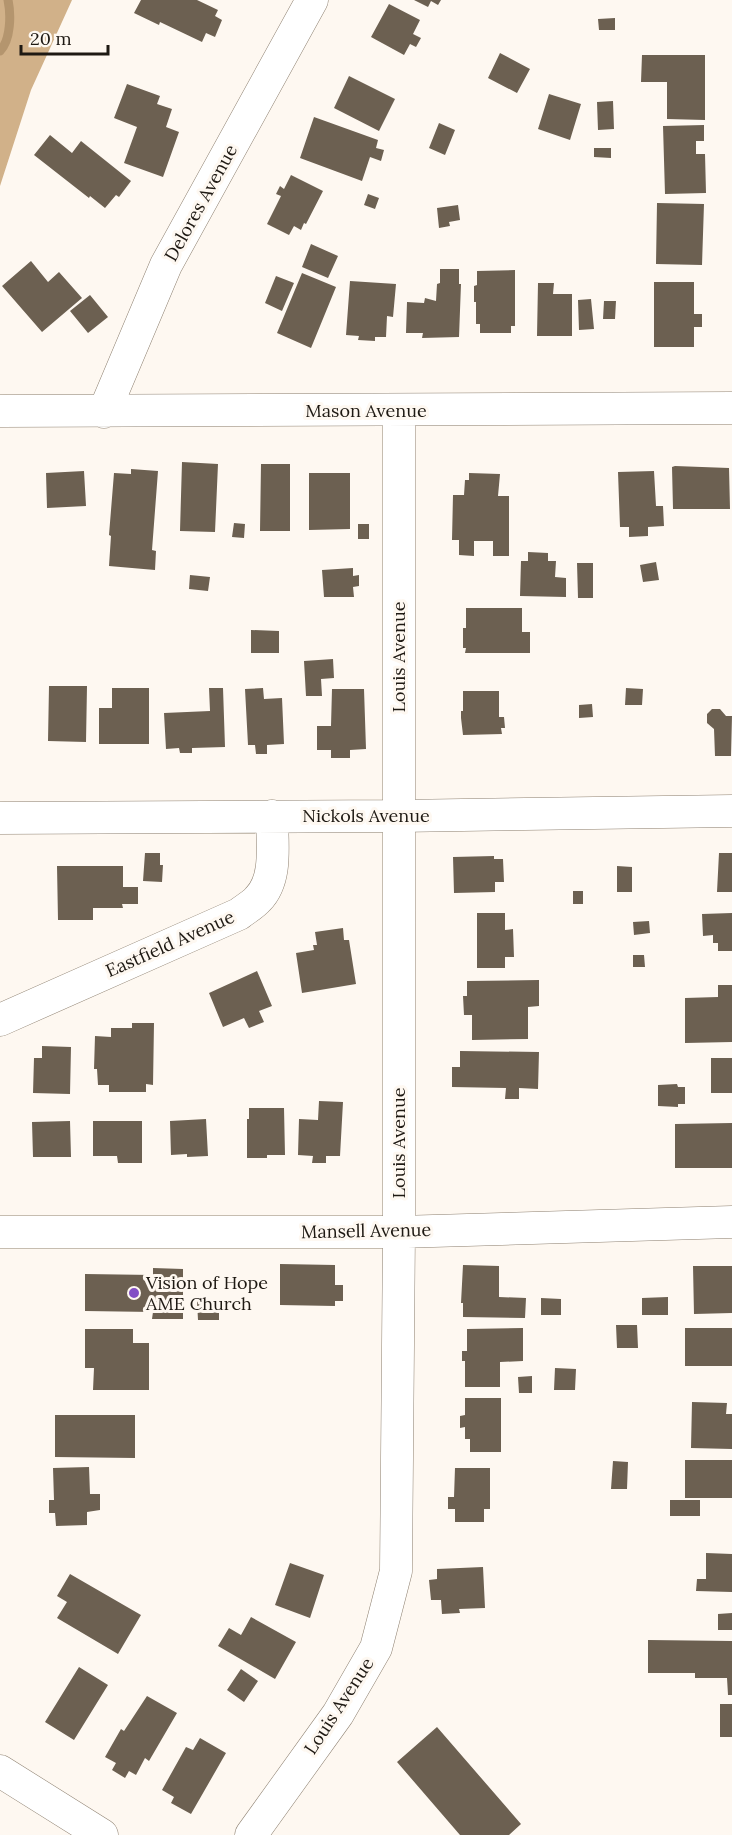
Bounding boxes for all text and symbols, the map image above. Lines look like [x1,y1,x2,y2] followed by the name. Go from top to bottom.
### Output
[21,18,108,56] scale bar
[30,27,72,50] text: 20 m
[159,140,242,265] street label: Delores Avenue
[305,399,427,422] street label: Mason Avenue
[387,601,410,712] street label: Louis Avenue
[302,804,430,827] street label: Nickols Avenue
[102,905,238,982] street label: Eastfield Avenue
[387,1087,410,1198] street label: Louis Avenue
[301,1218,432,1243] street label: Mansell Avenue
[145,1271,268,1315] place label: Vision of Hope AME Church
[127,1286,141,1300] marker: Vision of Hope AME Church
[299,1653,379,1758] street label: Louis Avenue

